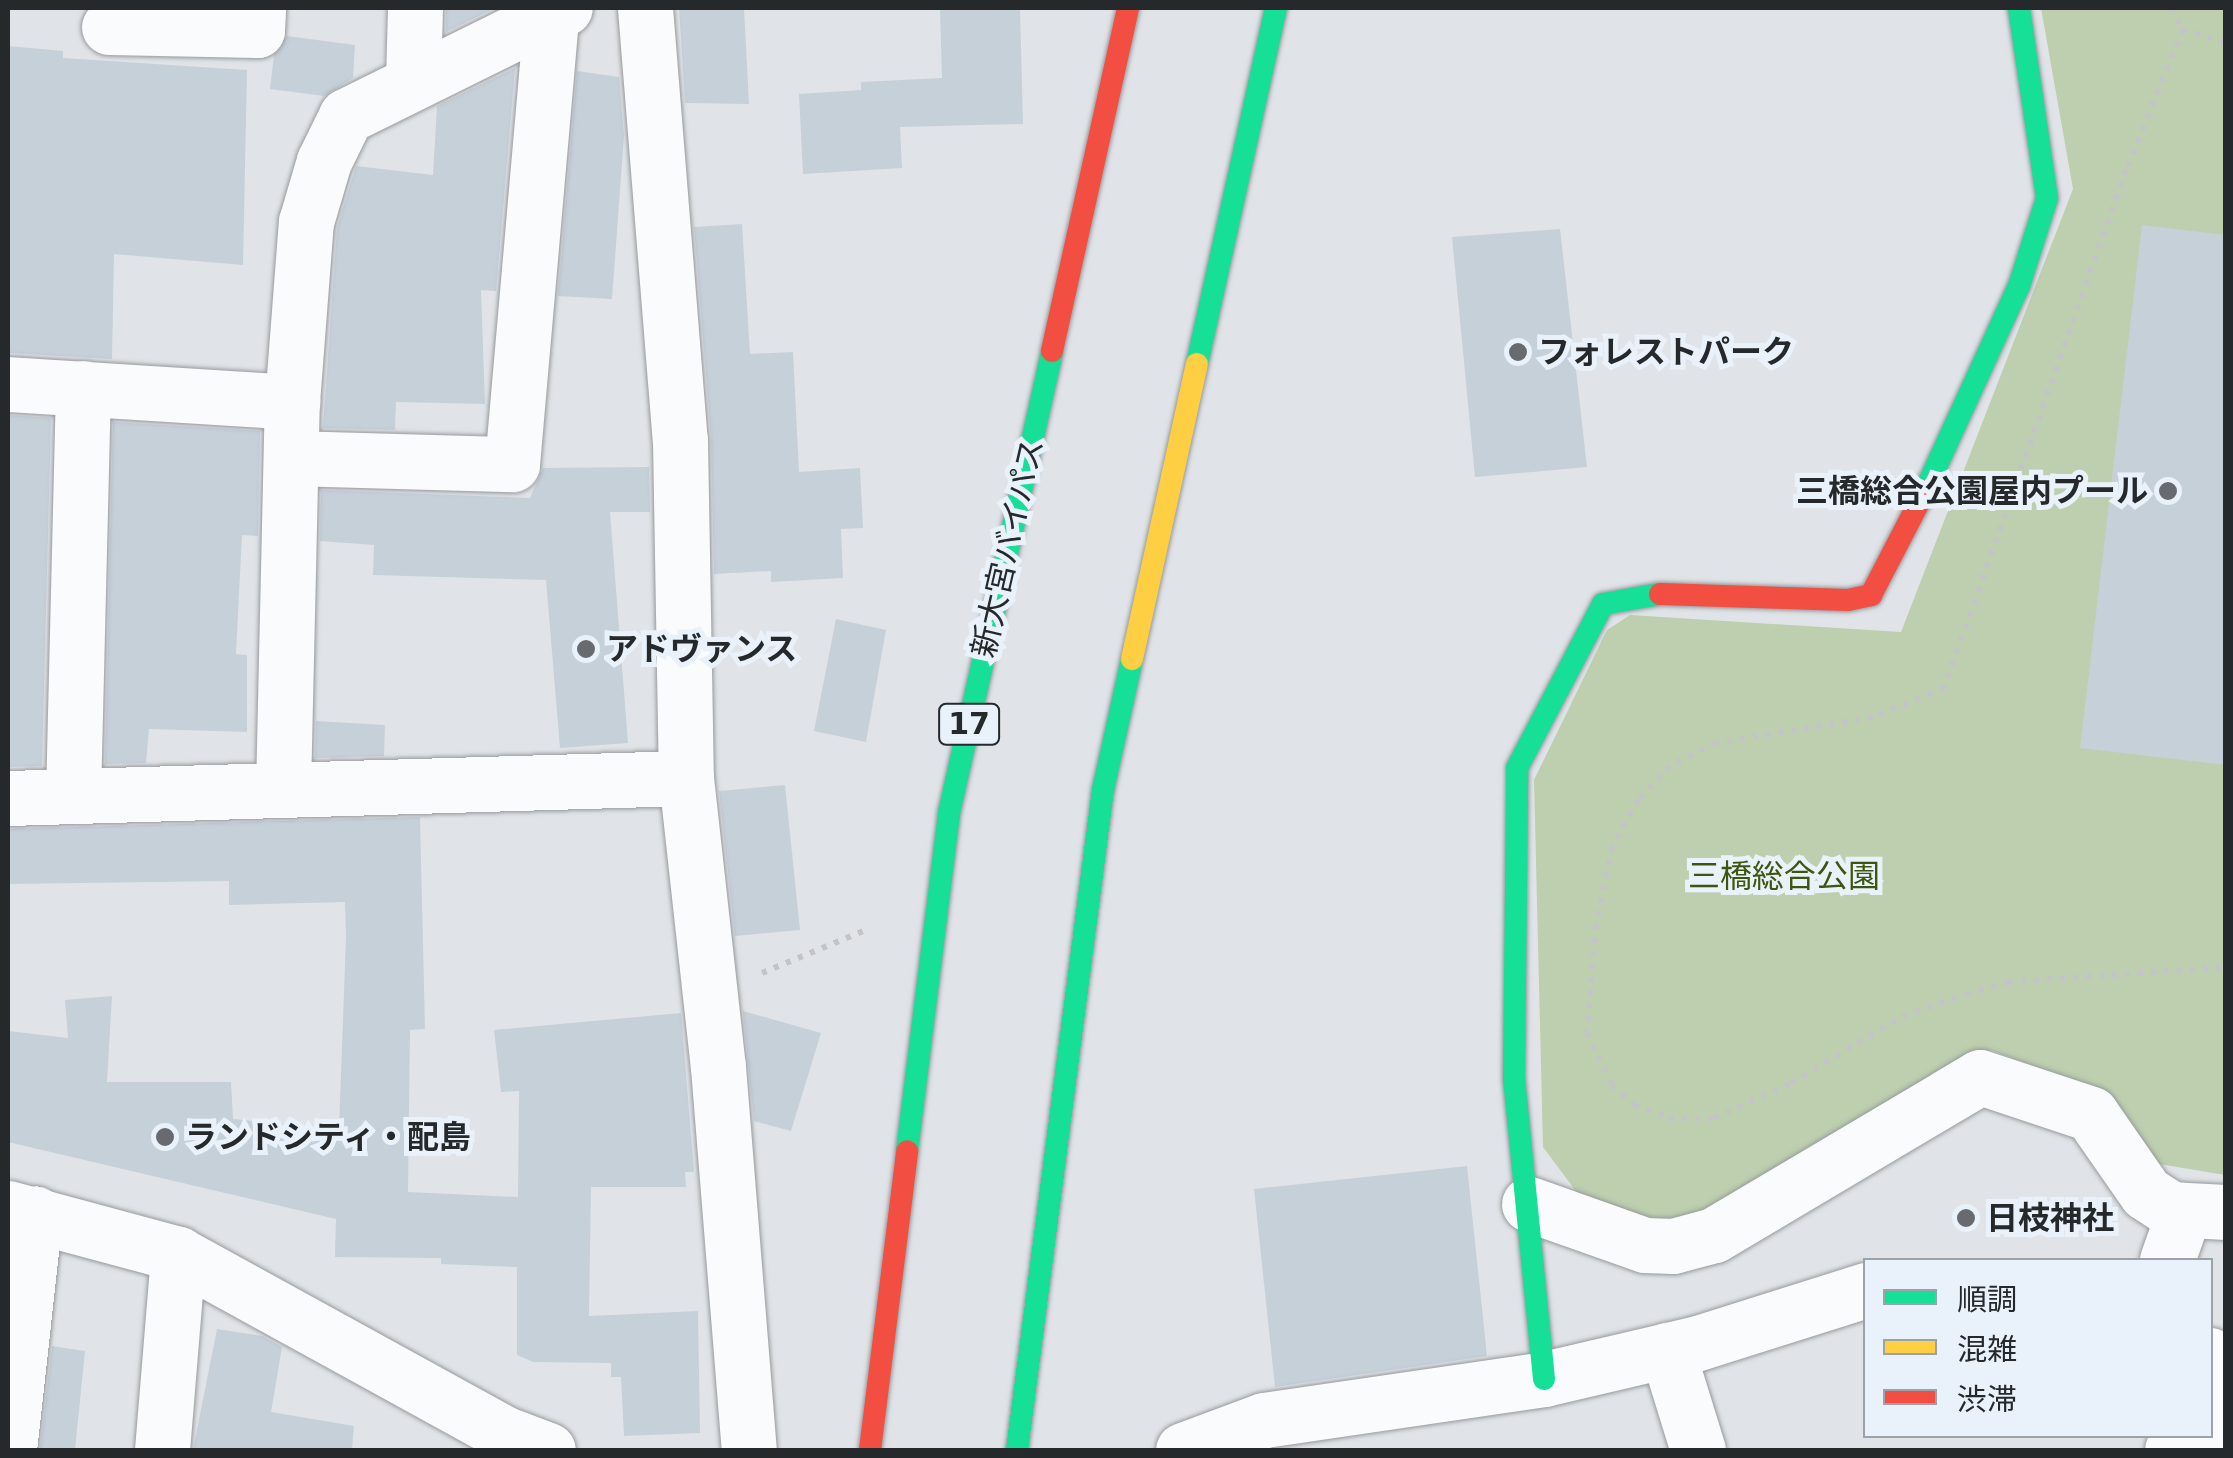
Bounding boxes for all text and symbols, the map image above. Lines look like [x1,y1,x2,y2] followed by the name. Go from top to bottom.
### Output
[1538,333,1794,371] place label: フォレストパーク
[1507,341,1529,363] marker: フォレストパーク
[964,435,1052,661] street label: 新大宮バイパス
[1796,472,2148,510] place label: 三橋総合公園屋内プール
[2157,480,2179,502] marker: 三橋総合公園屋内プール
[606,630,798,668] place label: アドヴァンス
[575,638,597,660] marker: アドヴァンス
[936,699,1002,749] road number: 17
[1688,857,1880,895] park label: 三橋総合公園
[185,1118,473,1156] place label: ランドシティ・配島
[154,1126,176,1148] marker: ランドシティ・配島
[1986,1199,2114,1237] place label: 日枝神社
[1955,1207,1977,1229] marker: 日枝神社
[1863,1258,2213,1438] legend
[1957,1282,2017,1317] text: 順調
[1957,1332,2017,1367] text: 混雑
[1957,1382,2017,1417] text: 渋滞

